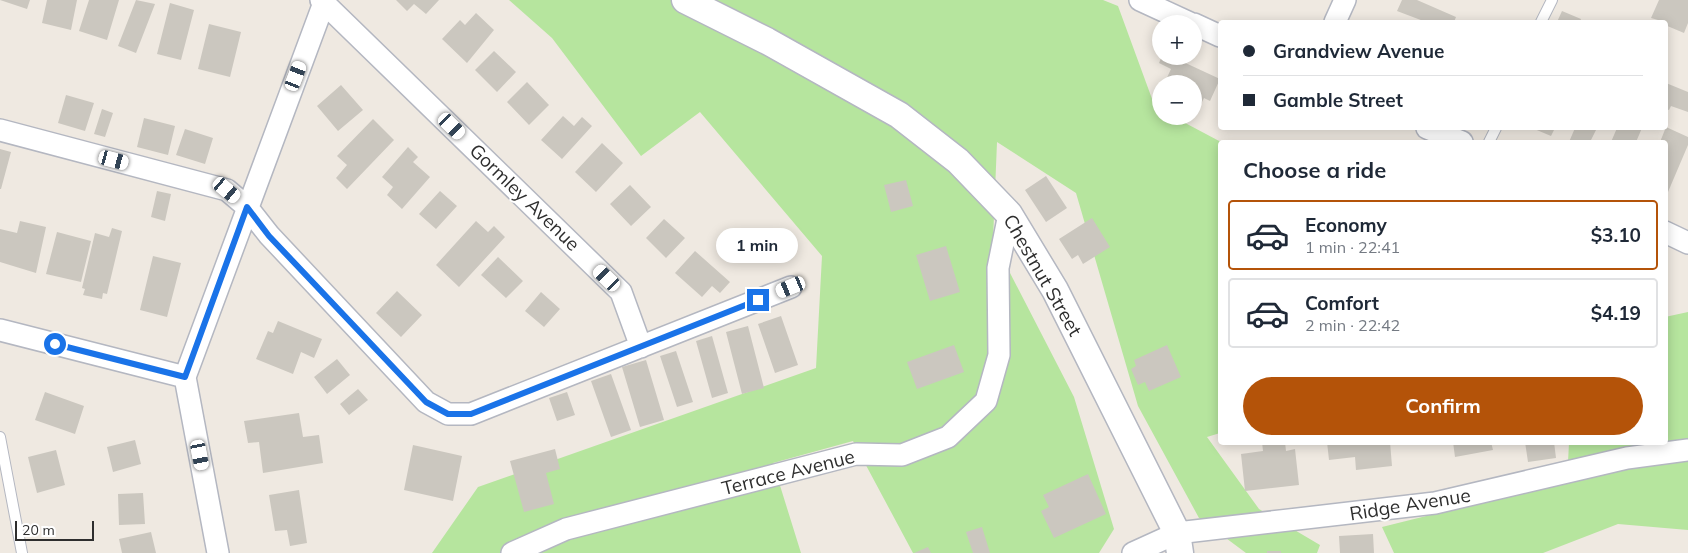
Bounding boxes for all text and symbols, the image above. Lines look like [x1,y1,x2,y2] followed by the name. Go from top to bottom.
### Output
[1152,15,1202,125] map controls
[1152,15,1202,65] button: +
[1273,39,1444,63] text: Grandview Avenue
[283,59,308,93] car
[1152,75,1202,125] button: −
[1273,88,1403,112] text: Gamble Street
[435,110,468,142] car
[465,138,585,256] street label: Gormley Avenue
[97,149,130,171] car
[1243,156,1386,184] text: Choose a ride
[210,175,243,205] car
[998,210,1088,340] street label: Chestnut Street
[1245,213,1290,258] icon: car
[1305,213,1387,237] text: Economy
[1591,223,1641,247] text: $3.10
[717,228,799,262] callout: 1 min
[736,235,778,255] text: 1 min
[1305,237,1400,257] text: 1 min · 22:41
[590,262,623,294] car
[774,274,807,300] car
[747,289,769,311] route end
[1245,291,1290,336] icon: car
[1305,291,1379,315] text: Comfort
[1591,301,1641,325] text: $4.19
[1305,315,1400,335] text: 2 min · 22:42
[44,333,66,355] route start
[1243,377,1643,435] button: Confirm
[189,439,210,471] car
[719,444,857,500] street label: Terrace Avenue
[1348,483,1472,525] street label: Ridge Avenue
[15,518,94,541] scale bar
[22,521,55,539] text: 20 m

